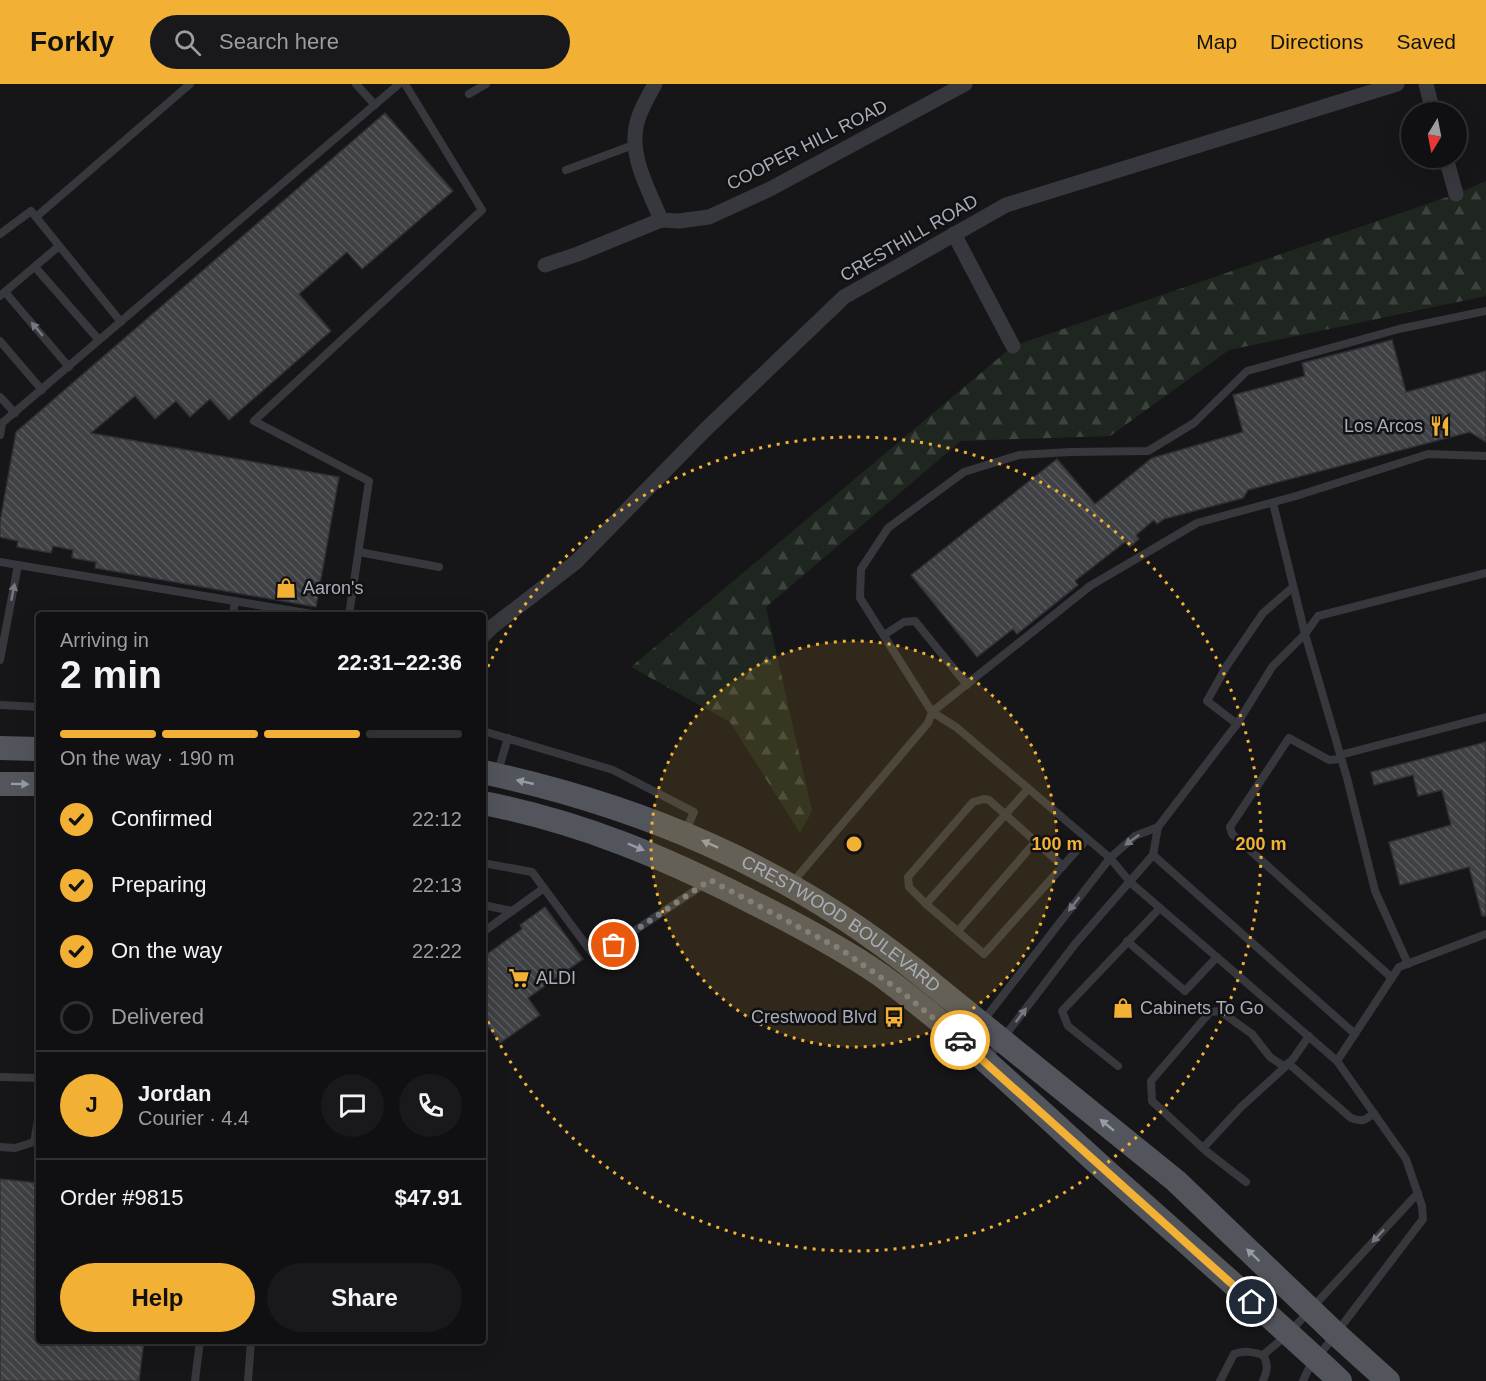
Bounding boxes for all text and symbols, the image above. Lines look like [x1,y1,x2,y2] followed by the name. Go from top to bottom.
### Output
[150,15,570,69] search box
[30,26,114,57] text: Forkly
[171,26,204,59] icon: search
[219,29,339,54] text: Search here
[1196,30,1237,53] text: Map
[1270,30,1363,53] text: Directions
[1396,30,1456,53] text: Saved
[723,96,891,194] street label: COOPER HILL ROAD
[1401,102,1467,168] north arrow
[1401,102,1467,168] map controls
[837,190,981,286] street label: CRESTHILL ROAD
[31,322,44,337] one-way arrow
[1428,414,1452,438] restaurant icon: Los Arcos
[1344,416,1423,436] place label: Los Arcos
[274,576,298,600] shop icon: Aaron's
[303,578,363,598] place label: Aaron's
[9,582,18,601] one-way arrow
[60,629,149,651] text: Arriving in
[337,650,462,675] text: 22:31–22:36
[60,653,162,696] text: 2 min
[60,747,235,769] text: On the way · 190 m
[516,776,534,786] one-way arrow
[10,779,29,789] one-way arrow
[60,803,93,836] icon: check
[111,806,212,831] text: Confirmed
[412,808,462,830] text: 22:12
[844,834,864,854] centre of rings
[1031,834,1083,854] text: 100 m
[1125,834,1141,846] one-way arrow
[1235,834,1287,854] text: 200 m
[701,840,718,849] one-way arrow
[627,843,645,852] one-way arrow
[738,852,944,996] street label: CRESTWOOD BOULEVARD
[60,869,93,902] icon: check
[111,872,206,897] text: Preparing
[412,874,462,896] text: 22:13
[1068,896,1080,912] one-way arrow
[588,919,639,970] pin
[597,928,630,961] icon: bag
[60,935,93,968] icon: check
[111,938,222,963] text: On the way
[412,940,462,962] text: 22:22
[507,966,531,990] supermarket icon: ALDI
[536,968,576,988] place label: ALDI
[1111,996,1135,1020] shop icon: Cabinets To Go
[1140,998,1264,1018] place label: Cabinets To Go
[111,1004,204,1029] text: Delivered
[882,1005,906,1029] bus stop icon: Crestwood Blvd
[751,1007,877,1027] place label: Crestwood Blvd
[1014,1008,1026,1023] one-way arrow
[930,1010,990,1070] courier
[944,1024,977,1057] icon: car
[321,1074,384,1137] button: chat
[399,1074,462,1137] button: phone
[138,1081,211,1106] text: Jordan
[85,1092,98,1117] text: J
[138,1107,249,1129] text: Courier · 4.4
[1100,1120,1115,1132] one-way arrow
[60,1185,184,1210] text: Order #9815
[395,1185,462,1210] text: $47.91
[1371,1229,1385,1244] one-way arrow
[1246,1249,1261,1262] one-way arrow
[60,1263,255,1332] button: Help
[267,1263,462,1332] button: Share
[1226,1276,1277,1327] pin
[1235,1285,1268,1318] icon: home

